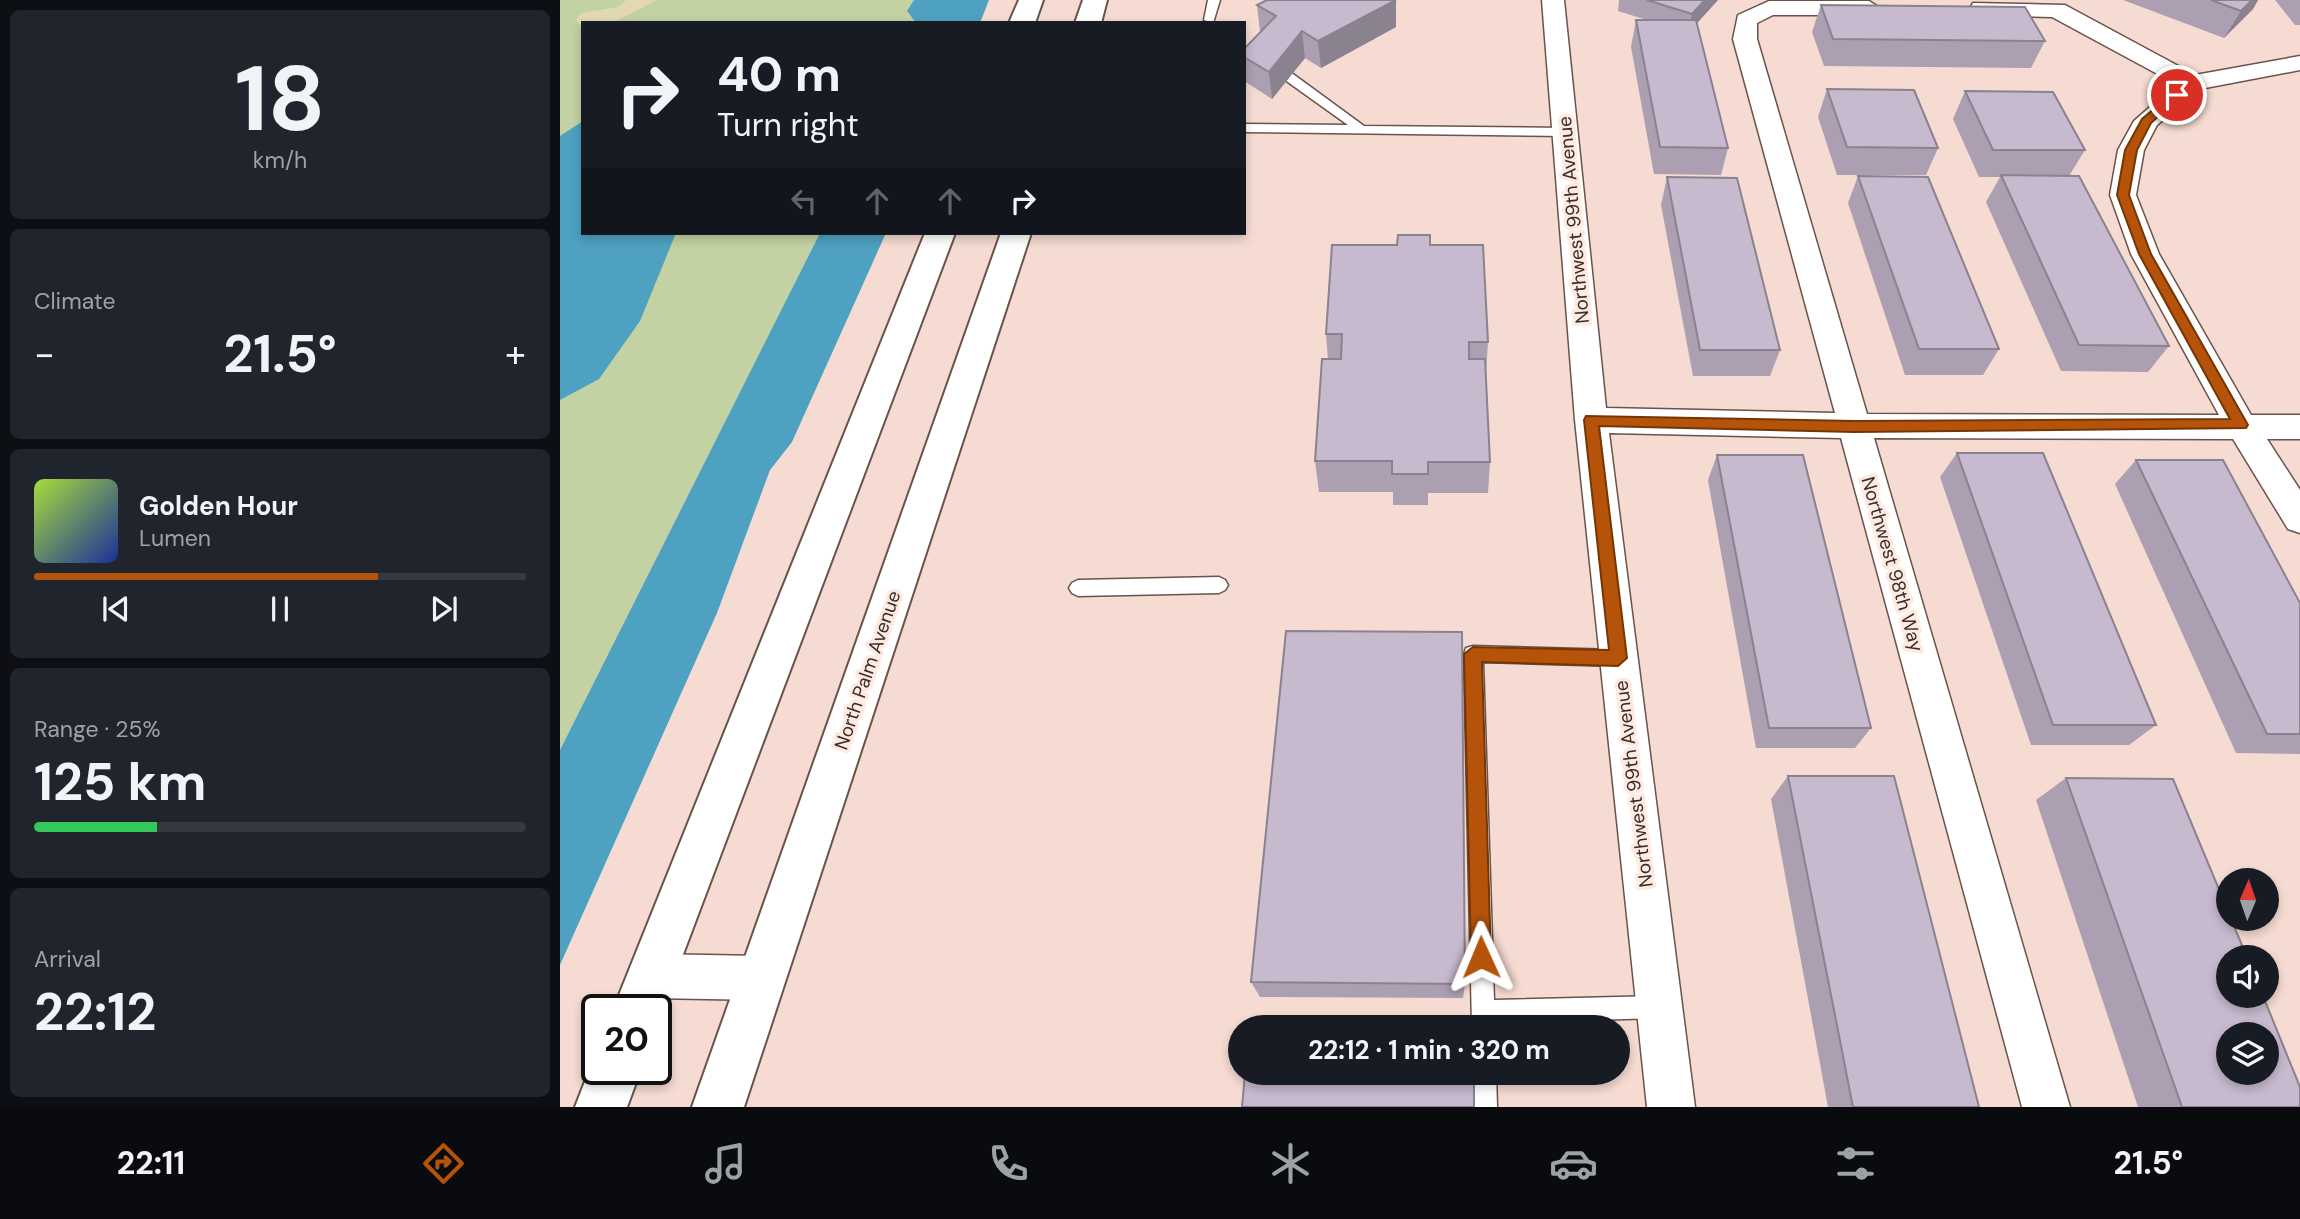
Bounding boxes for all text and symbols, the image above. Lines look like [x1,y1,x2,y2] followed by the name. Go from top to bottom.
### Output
[235,40,325,158] text: 18
[717,42,841,106] text: 40 m
[602,49,693,140] icon: right
[2147,65,2207,125] pin
[2158,76,2196,114] icon: arrive
[717,104,859,146] text: Turn right
[1552,115,1595,325] street label: Northwest 99th Avenue
[253,145,307,175] text: km/h
[785,182,823,220] icon: left
[858,182,896,220] icon: ahead
[931,182,969,220] icon: ahead
[1004,182,1042,220] icon: right
[34,286,116,316] text: Climate
[223,320,337,388] text: 21.5°
[34,329,55,379] text: −
[505,329,526,379] text: +
[1856,474,1930,655] street label: Northwest 98th Way
[139,489,298,523] text: Golden Hour
[139,523,211,553] text: Lumen
[829,587,906,753] street label: North Palm Avenue
[97,590,135,628] icon: previous
[261,590,299,628] icon: pause
[425,590,463,628] icon: next
[1608,679,1659,889] street label: Northwest 99th Avenue
[34,714,161,744] text: Range · 25%
[34,748,206,816] text: 125 km
[2216,868,2278,931] north arrow
[2216,868,2279,1085] map controls
[1444,920,1518,994] position arrow
[34,944,101,974] text: Arrival
[2216,945,2279,1008] button: sound
[34,978,156,1046] text: 22:12
[581,994,672,1085] speed limit sign: 20
[2216,1022,2279,1085] button: layers
[1308,1033,1550,1067] text: 22:12 · 1 min · 320 m
[419,1139,468,1188] icon: directions
[701,1139,750,1188] icon: music
[984,1139,1033,1188] icon: phone
[1266,1139,1315,1188] icon: climate
[1549,1139,1598,1188] icon: car
[1831,1139,1880,1188] icon: filters
[117,1142,185,1184] text: 22:11
[2113,1142,2183,1184] text: 21.5°

